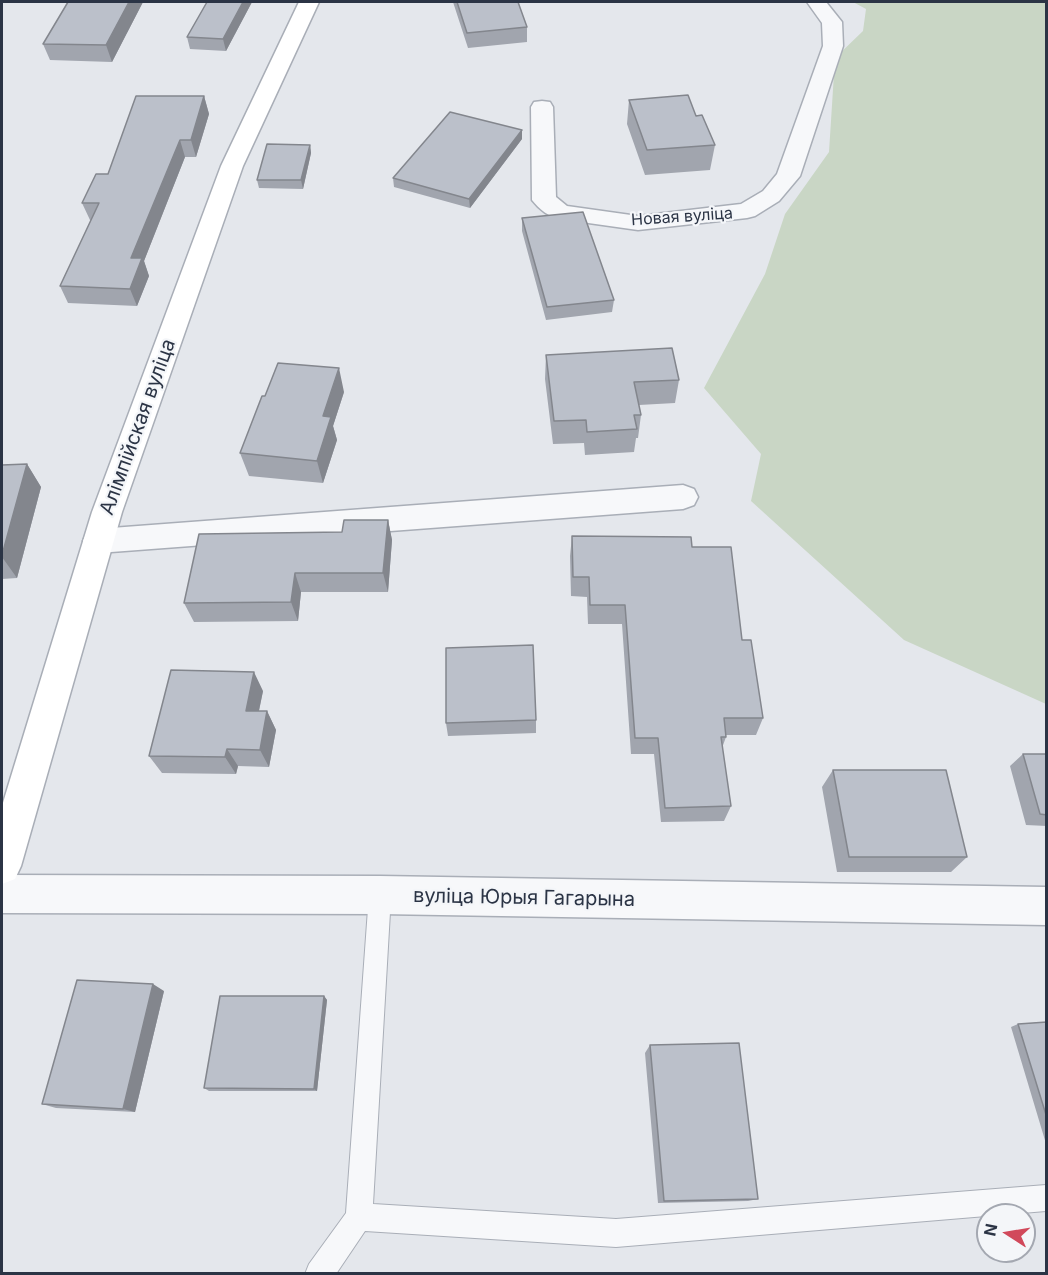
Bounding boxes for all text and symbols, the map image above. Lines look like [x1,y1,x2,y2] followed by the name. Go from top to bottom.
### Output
[631,204,733,230] street label: Новая вуліца
[95,336,181,518] street label: Алімпійская вуліца
[413,884,635,912] street label: вуліца Юрыя Гагарына
[976,1203,1036,1263] north arrow
[979,1222,1001,1238] text: N

